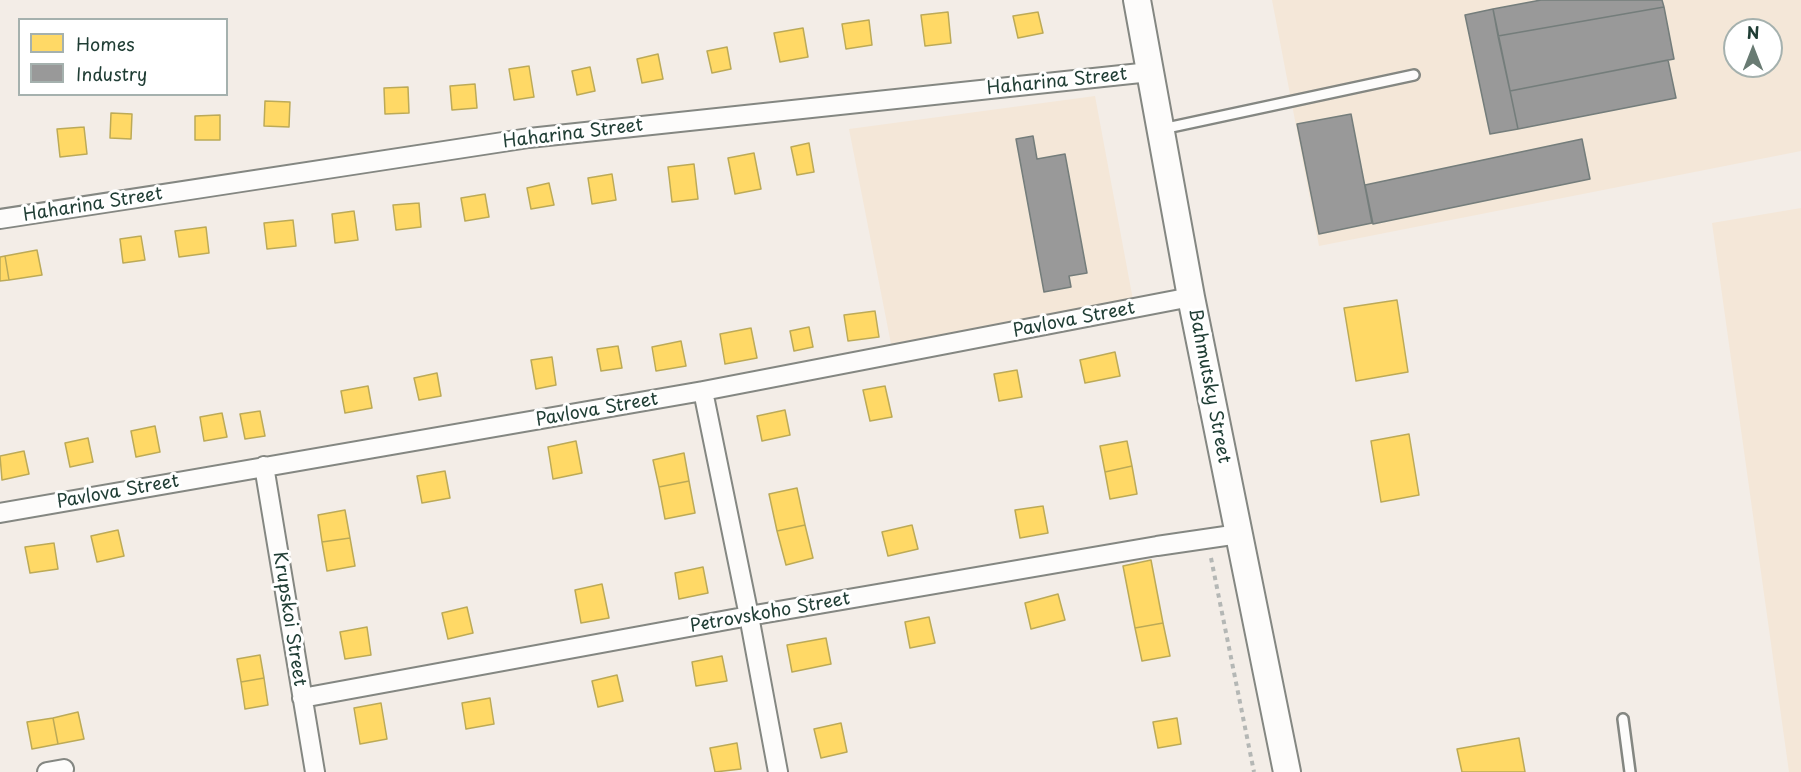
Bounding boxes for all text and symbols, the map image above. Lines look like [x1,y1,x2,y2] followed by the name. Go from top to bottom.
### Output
[18,18,228,96] legend
[1723,18,1783,78] north arrow
[1747,20,1759,44] text: N
[76,30,134,57] text: Homes
[76,60,147,87] text: Industry
[986,64,1128,100] street label: Haharina Street
[502,115,644,153] street label: Haharina Street
[22,183,164,227] street label: Haharina Street
[1011,298,1137,342] street label: Pavlova Street
[1183,307,1235,465] street label: Bahmutsky Street
[534,389,660,431] street label: Pavlova Street
[55,471,181,513] street label: Pavlova Street
[268,550,310,688] street label: Krupskoi Street
[688,588,852,638] street label: Petrovskoho Street

